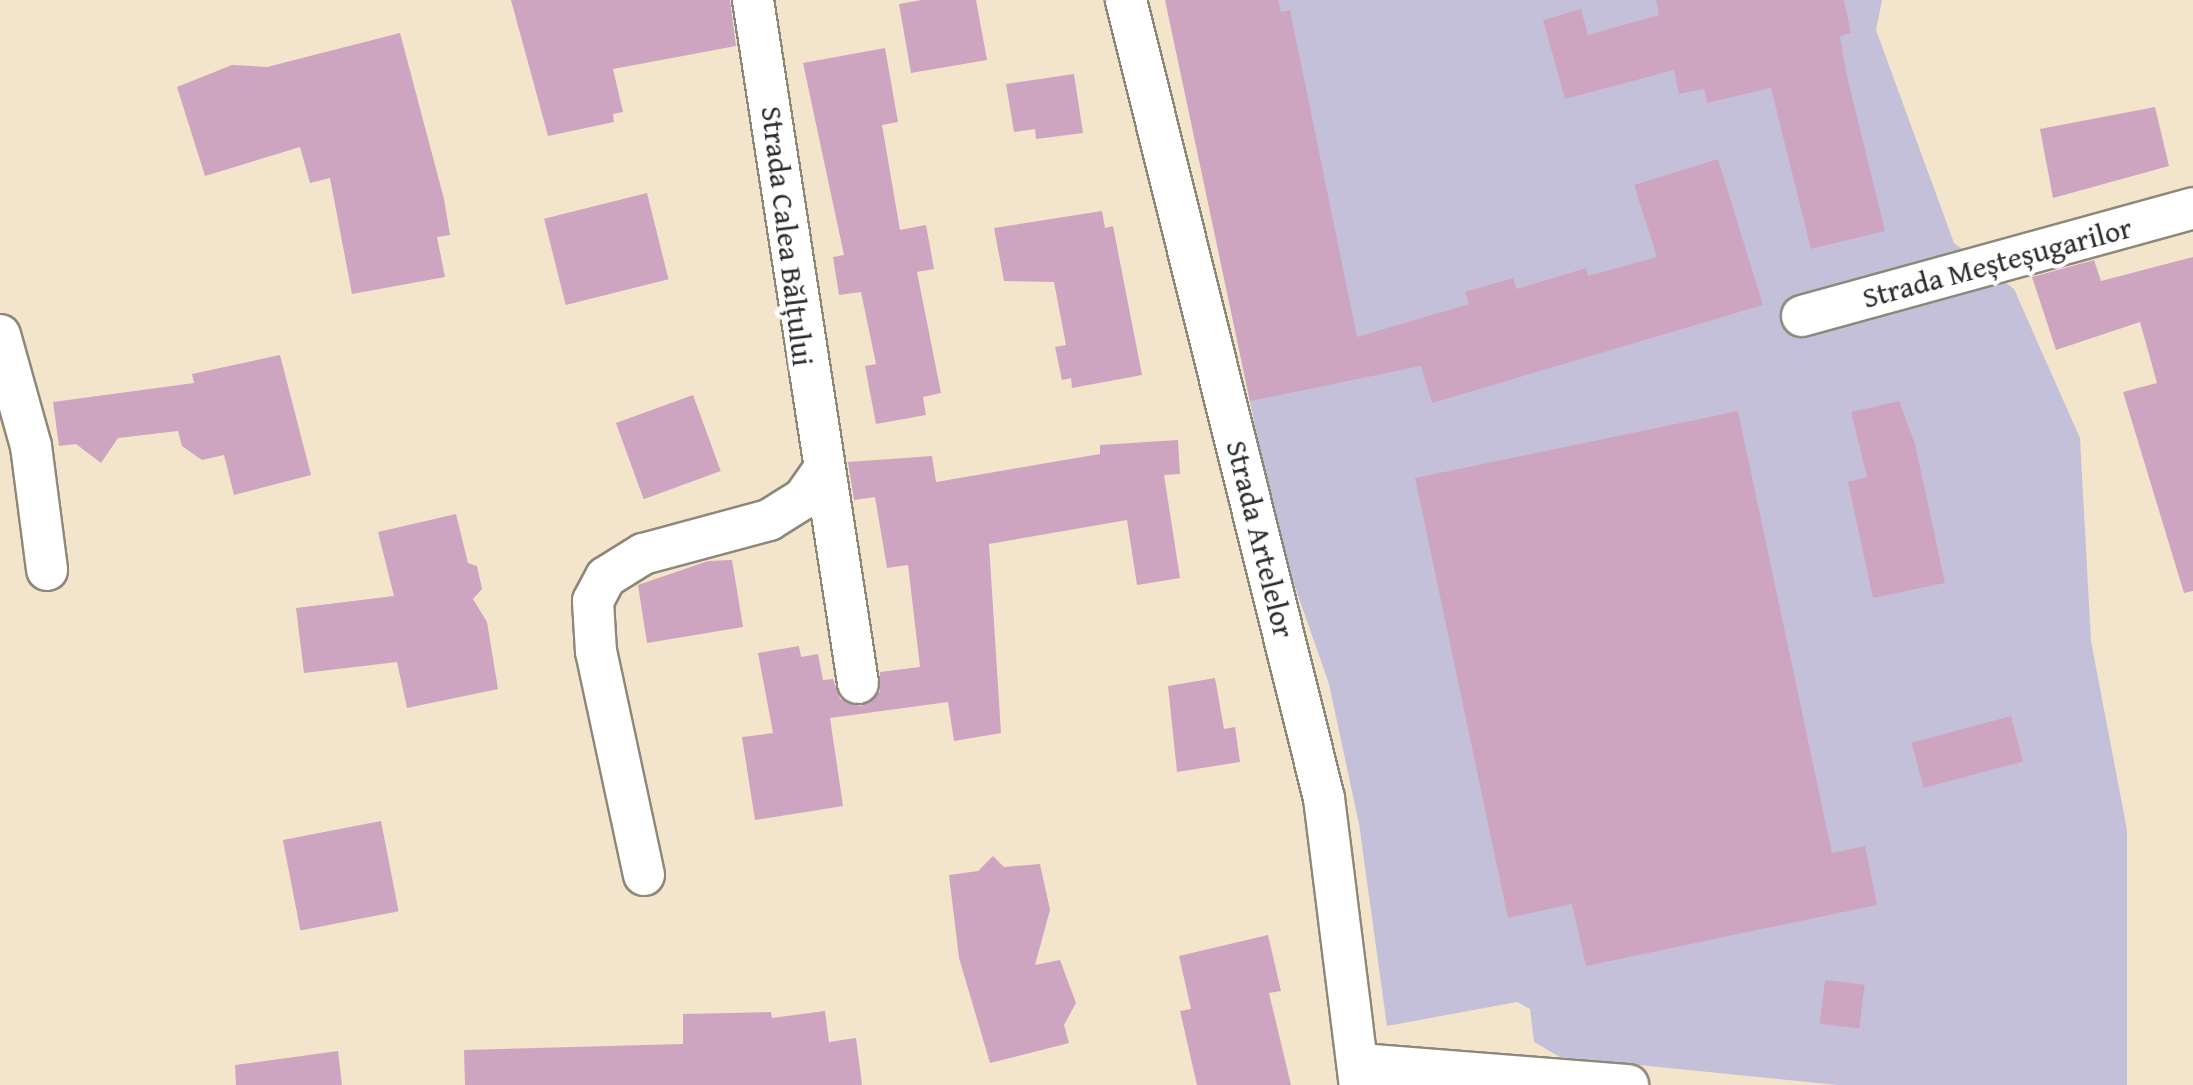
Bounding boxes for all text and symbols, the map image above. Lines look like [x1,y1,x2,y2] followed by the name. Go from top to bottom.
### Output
[754,104,822,368] street label: Strada Calea Bălțului
[1858,209,2136,315] street label: Strada Meșteșugarilor
[1219,437,1303,641] street label: Strada Artelelor

